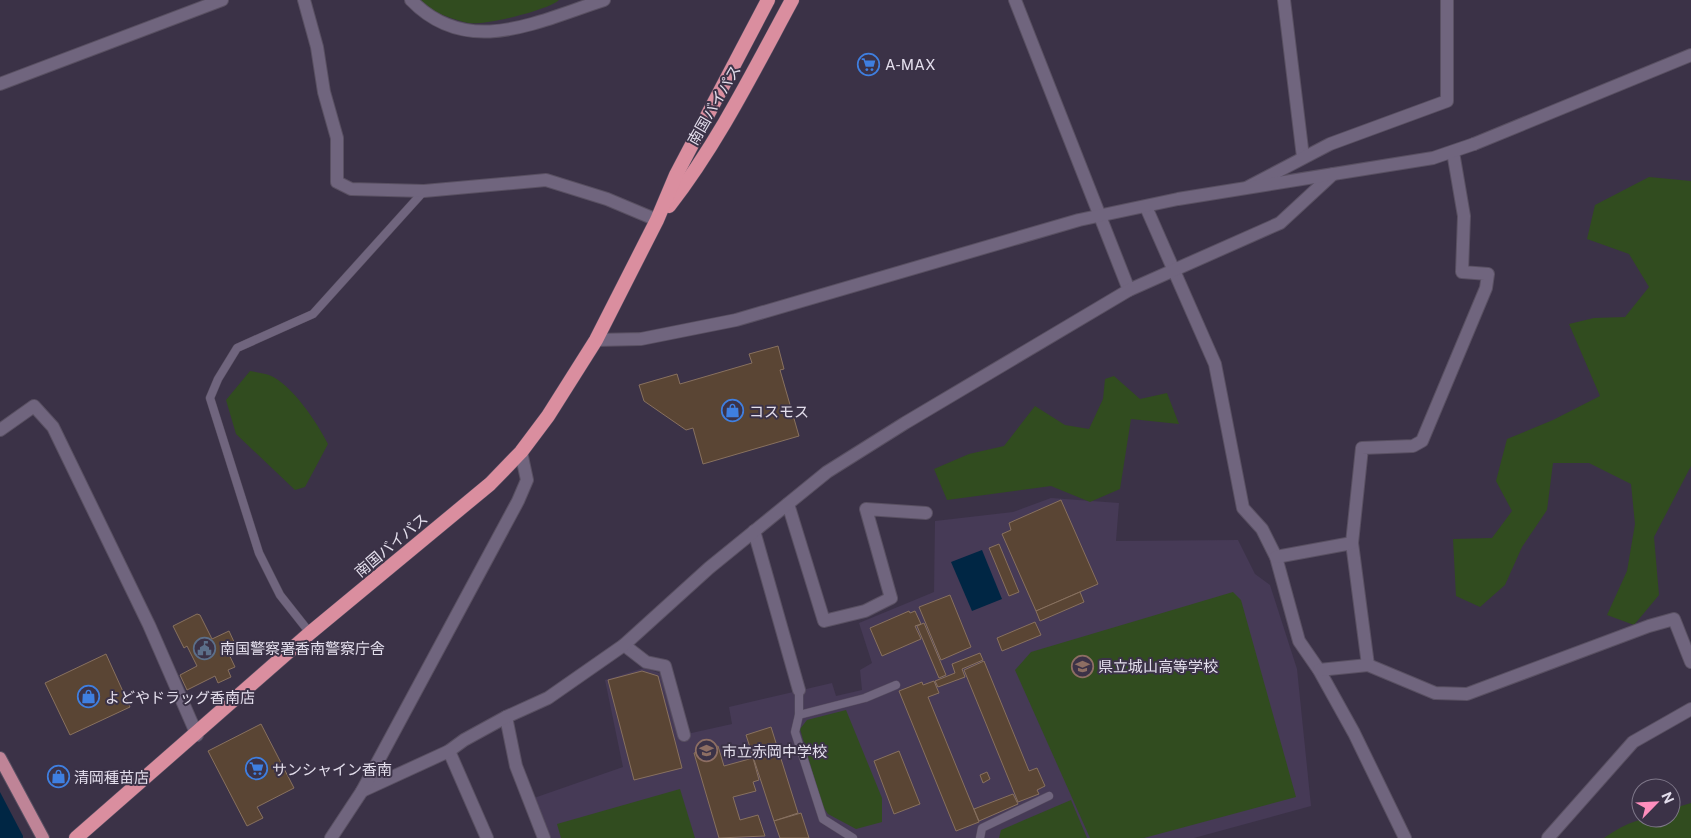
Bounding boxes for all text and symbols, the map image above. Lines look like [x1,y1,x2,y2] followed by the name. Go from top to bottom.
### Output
[857,52,881,76] supermarket icon: A-MAX
[885,56,935,73] place label: A-MAX
[684,62,744,148] street label: 南国バイパス
[721,399,745,423] shop icon: コスモス
[749,403,809,420] place label: コスモス
[351,510,431,580] street label: 南国バイパス
[192,636,216,660] public building icon: 南国警察署香南警察庁舎
[220,640,385,657] place label: 南国警察署香南警察庁舎
[1070,654,1094,678] school or university icon: 県立城山高等学校
[1098,658,1218,675] place label: 県立城山高等学校
[77,685,101,709] shop icon: よどやドラッグ香南店
[105,689,255,706] place label: よどやドラッグ香南店
[694,739,718,763] school or university icon: 市立赤岡中学校
[722,743,827,760] place label: 市立赤岡中学校
[244,757,268,781] supermarket icon: サンシャイン香南
[272,761,392,778] place label: サンシャイン香南
[46,765,70,789] shop icon: 清岡種苗店
[74,769,149,786] place label: 清岡種苗店
[1631,778,1681,828] north arrow
[1658,789,1677,806] text: N

